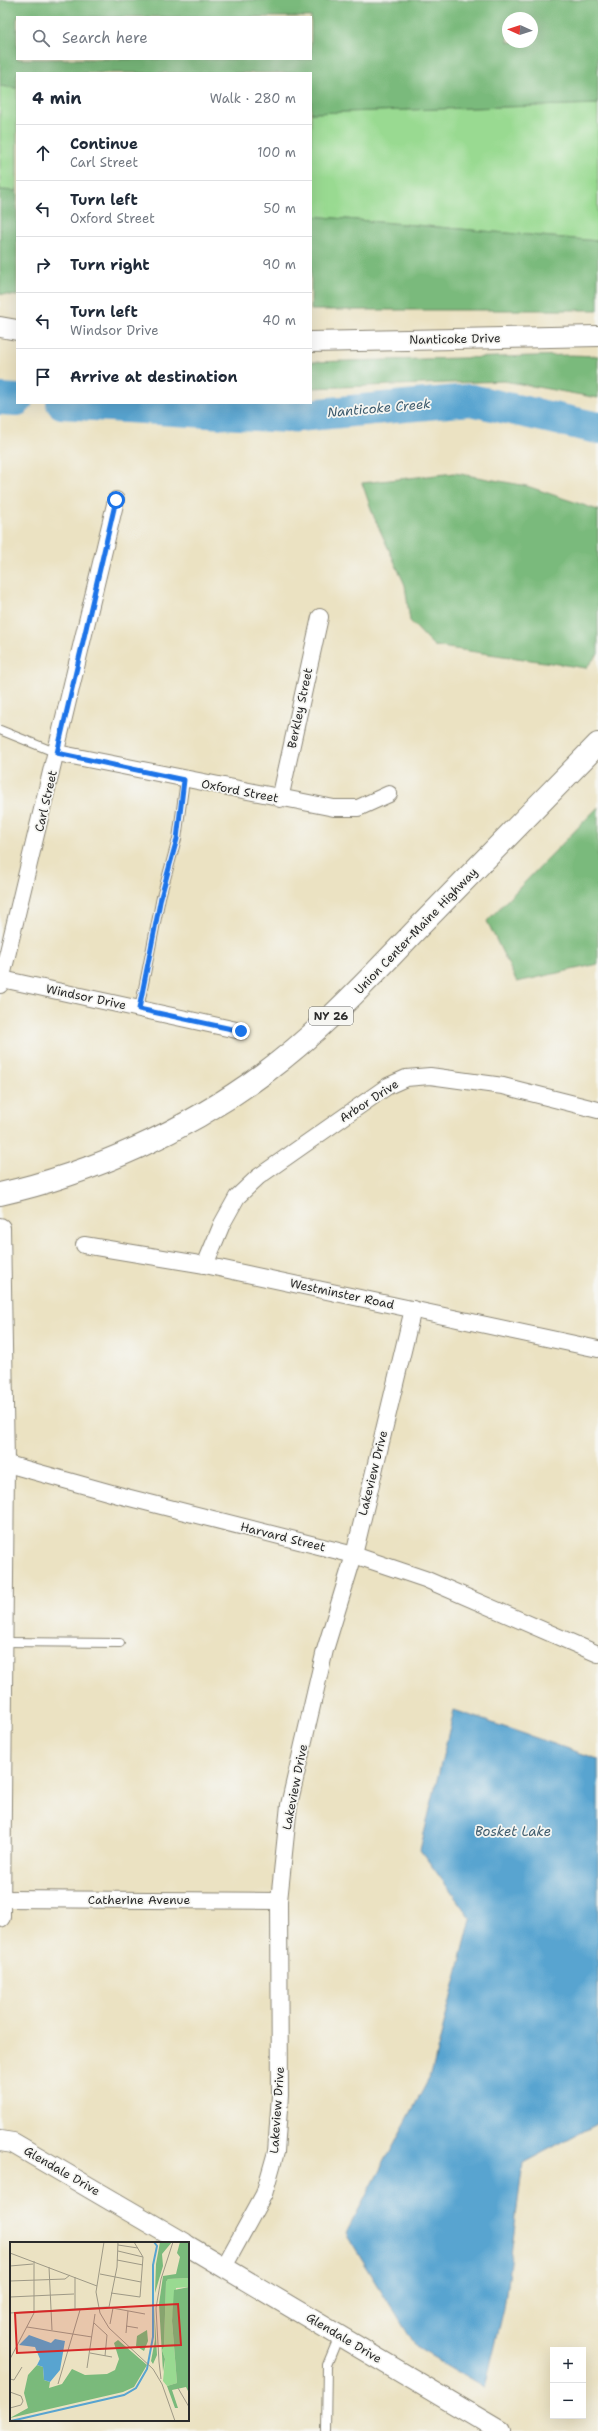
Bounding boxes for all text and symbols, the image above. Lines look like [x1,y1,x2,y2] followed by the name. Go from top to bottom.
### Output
[502,12,538,48] north arrow
[16,16,312,60] search box
[30,27,52,49] icon: search
[62,28,148,48] text: Search here
[32,87,82,109] text: 4 min
[210,90,296,107] text: Walk · 280 m
[70,134,138,154] text: Continue
[32,142,54,164] icon: ahead
[257,144,296,161] text: 100 m
[70,154,138,171] text: Carl Street
[70,190,138,210] text: Turn left
[32,198,54,220] icon: left
[263,200,296,217] text: 50 m
[70,210,155,227] text: Oxford Street
[32,254,54,276] icon: right
[70,255,150,275] text: Turn right
[262,256,296,273] text: 90 m
[70,302,138,322] text: Turn left
[32,310,54,332] icon: left
[262,312,296,329] text: 40 m
[70,322,158,339] text: Windsor Drive
[409,330,501,348] street label: Nanticoke Drive
[32,366,54,388] icon: arrive
[70,367,238,387] text: Arrive at destination
[327,395,432,421] water label: Nanticoke Creek
[107,491,125,509] route start
[284,666,316,750] street label: Berkley Street
[31,769,61,833] street label: Carl Street
[200,776,280,806] street label: Oxford Street
[351,864,481,998] street label: Union Center-Maine Highway
[44,981,128,1013] street label: Windsor Drive
[309,1007,353,1025] road number: NY 26
[232,1022,250,1040] route end
[336,1076,402,1126] street label: Arbor Drive
[288,1275,396,1313] street label: Westminster Road
[355,1429,391,1517] street label: Lakeview Drive
[239,1519,327,1555] street label: Harvard Street
[279,1743,311,1831] street label: Lakeview Drive
[475,1823,551,1840] water label: Bosket Lake
[88,1892,190,1908] street label: Catherine Avenue
[266,2066,288,2154] street label: Lakeview Drive
[21,2143,103,2199] street label: Glendale Drive
[10,2242,189,2421] inset map
[303,2309,385,2367] street label: Glendale Drive
[550,2347,586,2419] map controls
[550,2347,586,2383] button: +
[550,2383,586,2419] button: −

